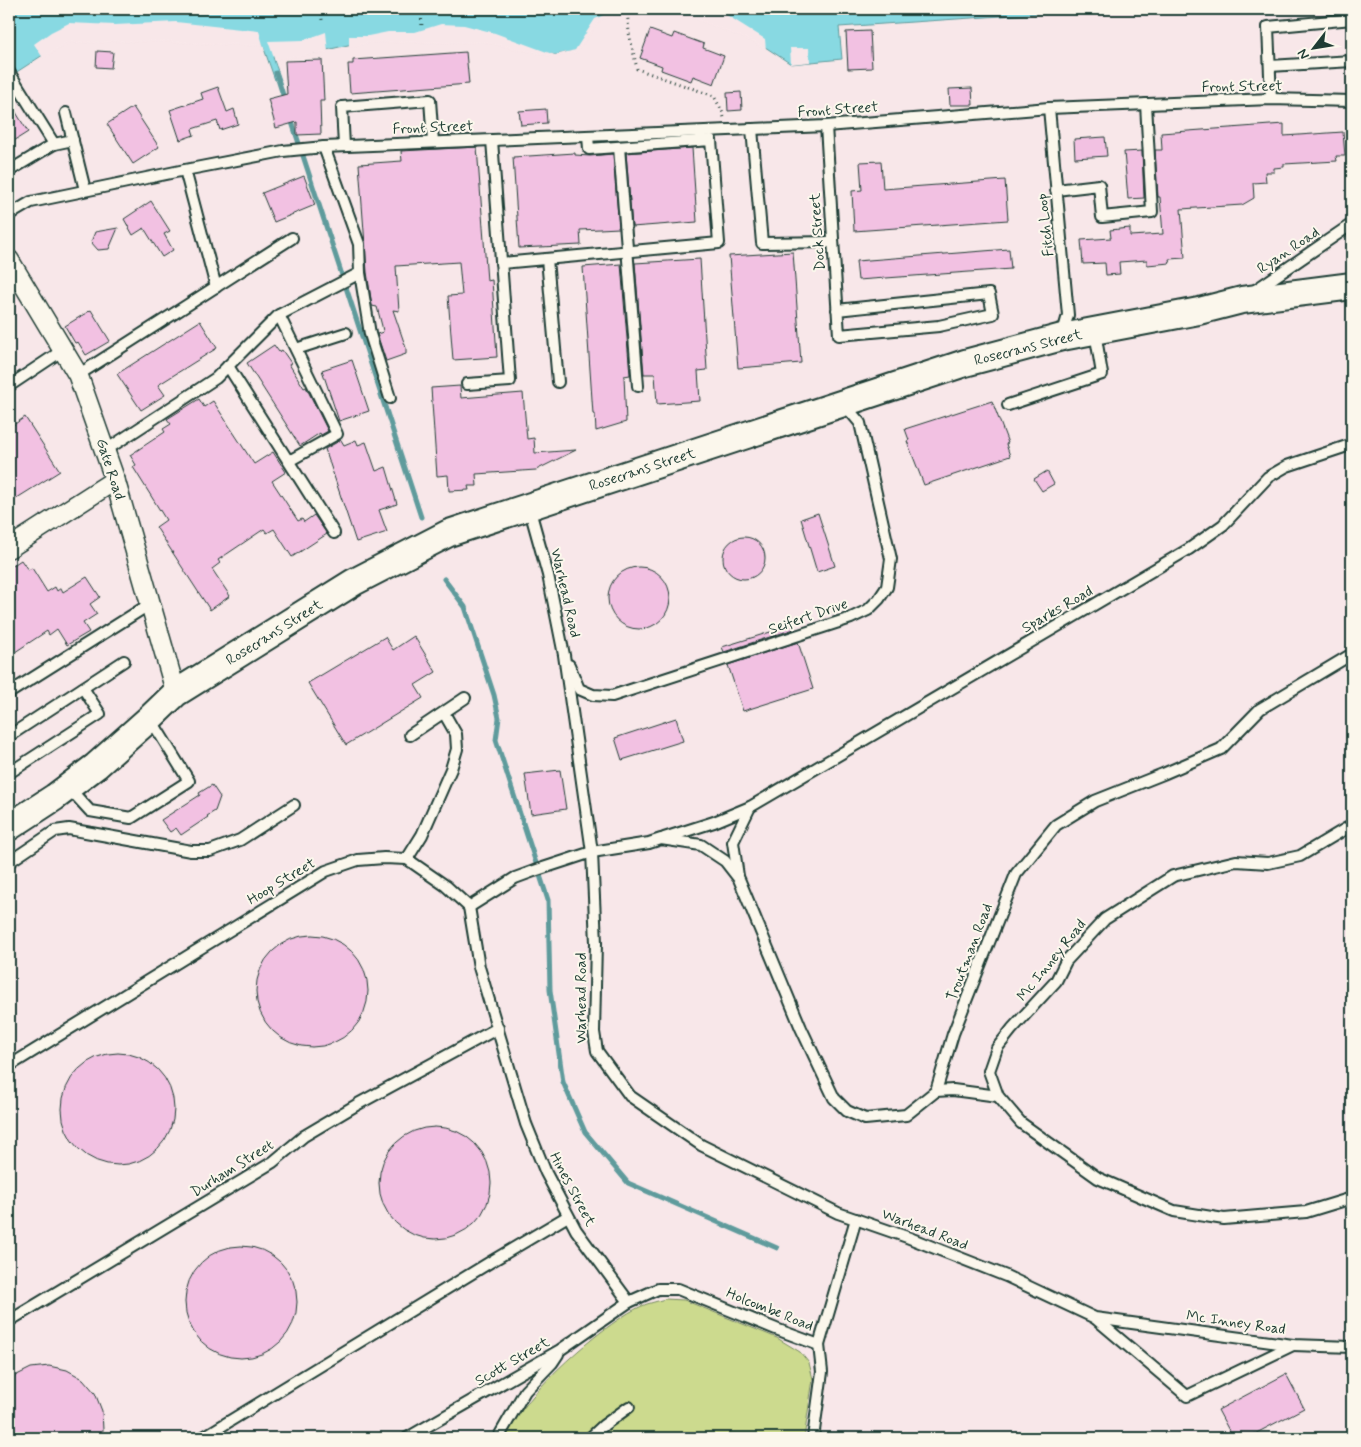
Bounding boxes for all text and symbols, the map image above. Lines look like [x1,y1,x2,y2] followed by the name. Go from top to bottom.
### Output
[1288,22,1338,72] north arrow
[1294,46,1314,63] text: N
[1201,76,1283,98] street label: Front Street
[797,97,879,123] street label: Front Street
[392,117,474,139] street label: Front Street
[805,192,831,272] street label: Dock Street
[1033,192,1059,258] street label: Fitch Loop
[1253,223,1324,279] street label: Ryan Road
[972,325,1085,371] street label: Rosecrans Street
[91,436,129,503] street label: Gate Road
[587,443,698,497] street label: Rosecrans Street
[545,547,585,640] street label: Warhead Road
[1018,581,1097,638] street label: Sparks Road
[766,594,851,640] street label: Seifert Drive
[222,595,327,671] street label: Rosecrans Street
[244,854,319,910] street label: Hoop Street
[942,901,998,1004] street label: Troutman Road
[1013,915,1091,1006] street label: Mc Inney Road
[572,953,592,1043] street label: Warhead Road
[187,1135,278,1202] street label: Durham Street
[544,1149,600,1230] street label: Hines Street
[879,1204,971,1256] street label: Warhead Road
[723,1283,816,1337] street label: Holcombe Road
[1185,1306,1287,1340] street label: Mc Inney Road
[472,1332,554,1391] street label: Scott Street

